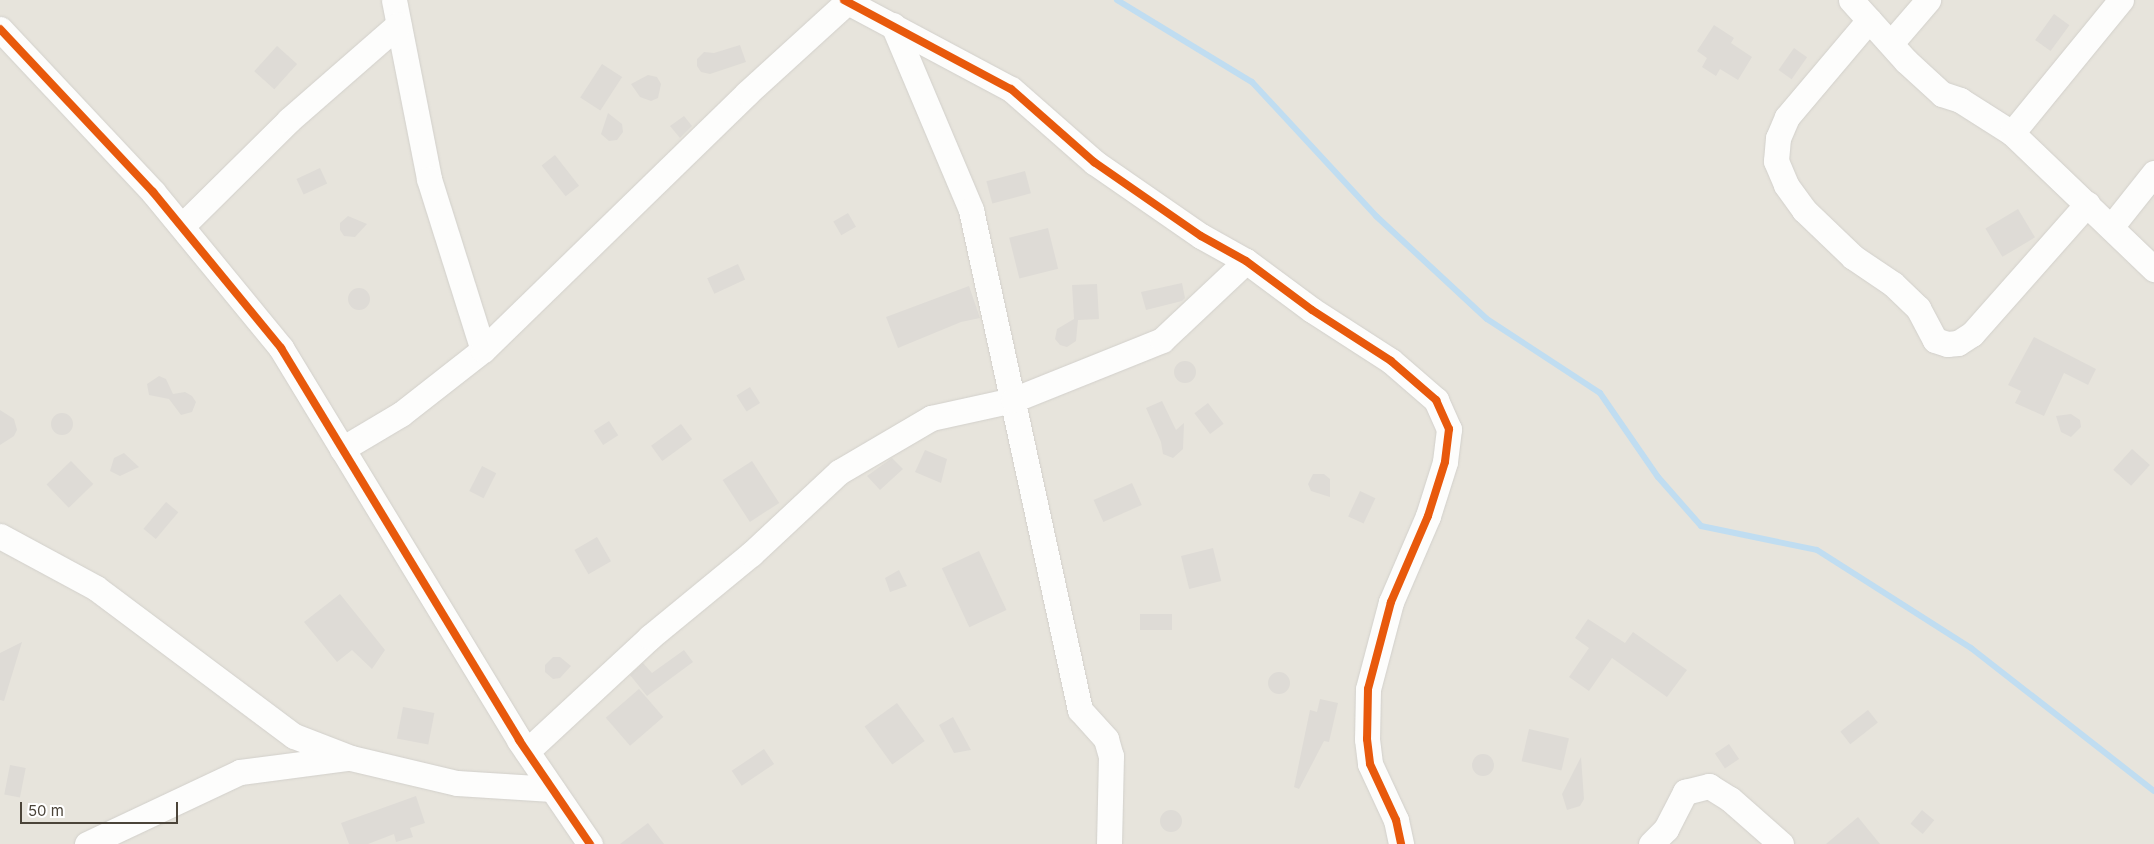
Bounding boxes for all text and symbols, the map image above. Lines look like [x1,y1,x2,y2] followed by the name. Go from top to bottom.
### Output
[22,792,180,824] scale bar
[28,801,64,820] text: 50 m

